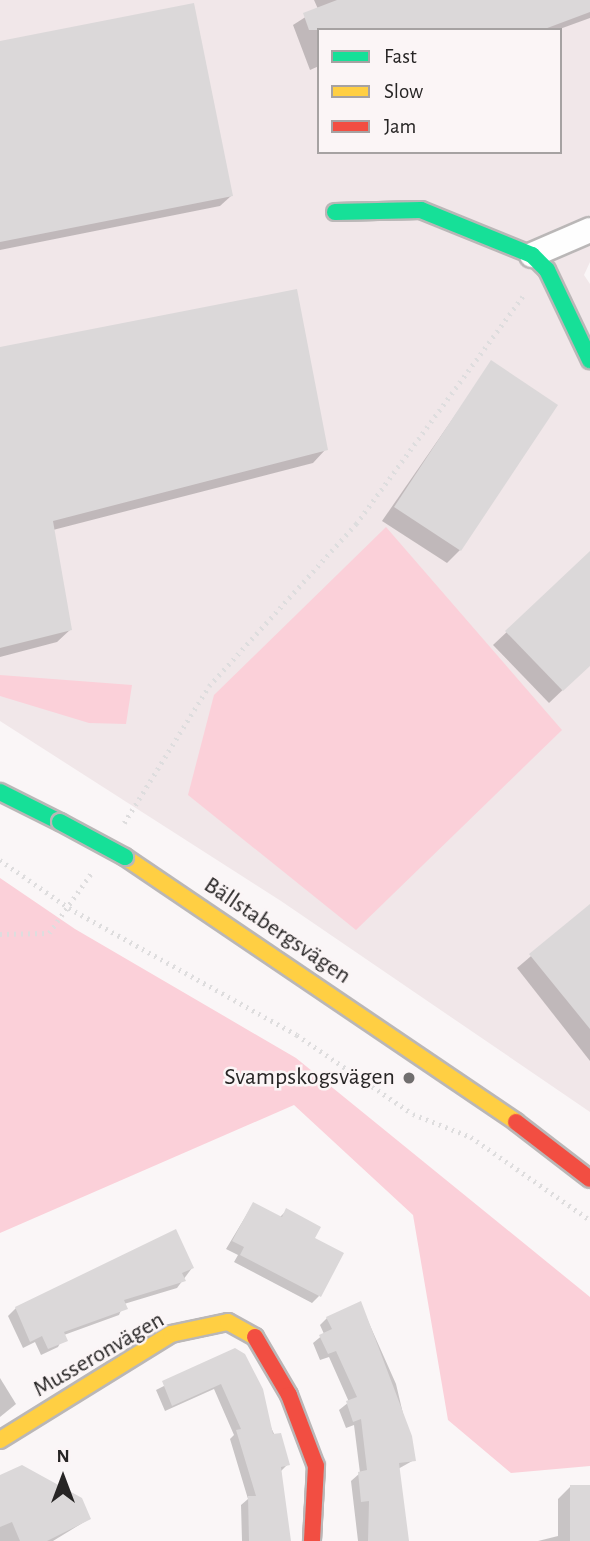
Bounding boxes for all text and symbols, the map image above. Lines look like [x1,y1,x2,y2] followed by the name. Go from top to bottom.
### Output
[317,28,562,154] legend
[384,46,417,67] text: Fast
[384,81,423,102] text: Slow
[384,116,416,137] text: Jam
[198,871,356,991] street label: Bällstabergsvägen
[224,1064,395,1092] place label: Svampskogsvägen
[401,1070,417,1086] marker: Svampskogsvägen
[28,1306,170,1404] street label: Musseronvägen
[28,1443,98,1513] north arrow
[56,1447,70,1466] text: N

